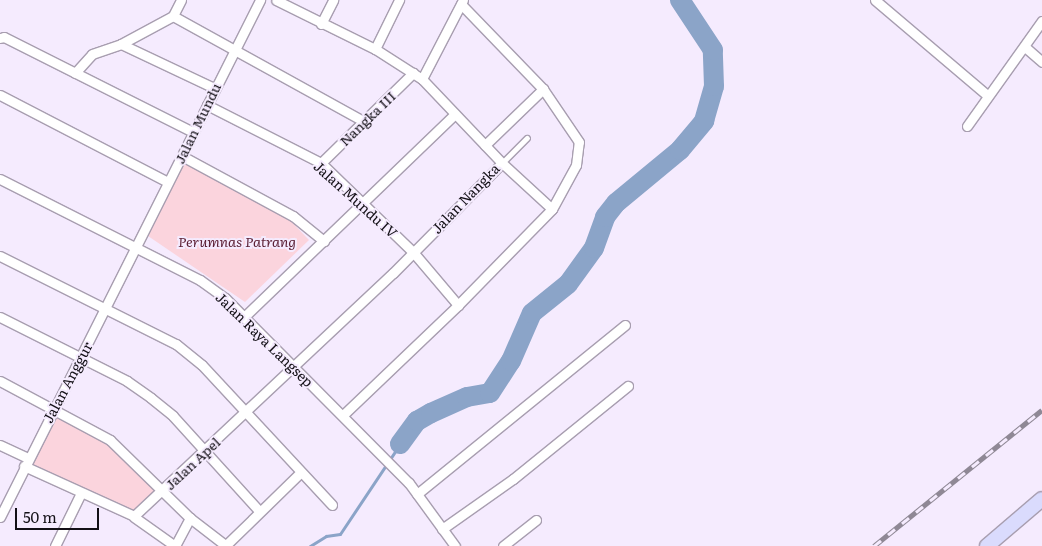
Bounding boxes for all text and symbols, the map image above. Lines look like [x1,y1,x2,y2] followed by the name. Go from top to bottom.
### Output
[170,80,224,166] street label: Jalan Mundu
[335,87,399,149] street label: Nangka III
[311,157,401,241] street label: Jalan Mundu IV
[428,160,502,236] street label: Jalan Nangka
[178,233,296,249] park label: Perumnas Patrang
[213,288,317,390] street label: Jalan Raya Langsep
[39,339,95,425] street label: Jalan Anggur
[161,433,223,493] street label: Jalan Apel
[18,498,101,530] scale bar
[23,505,57,528] text: 50 m

